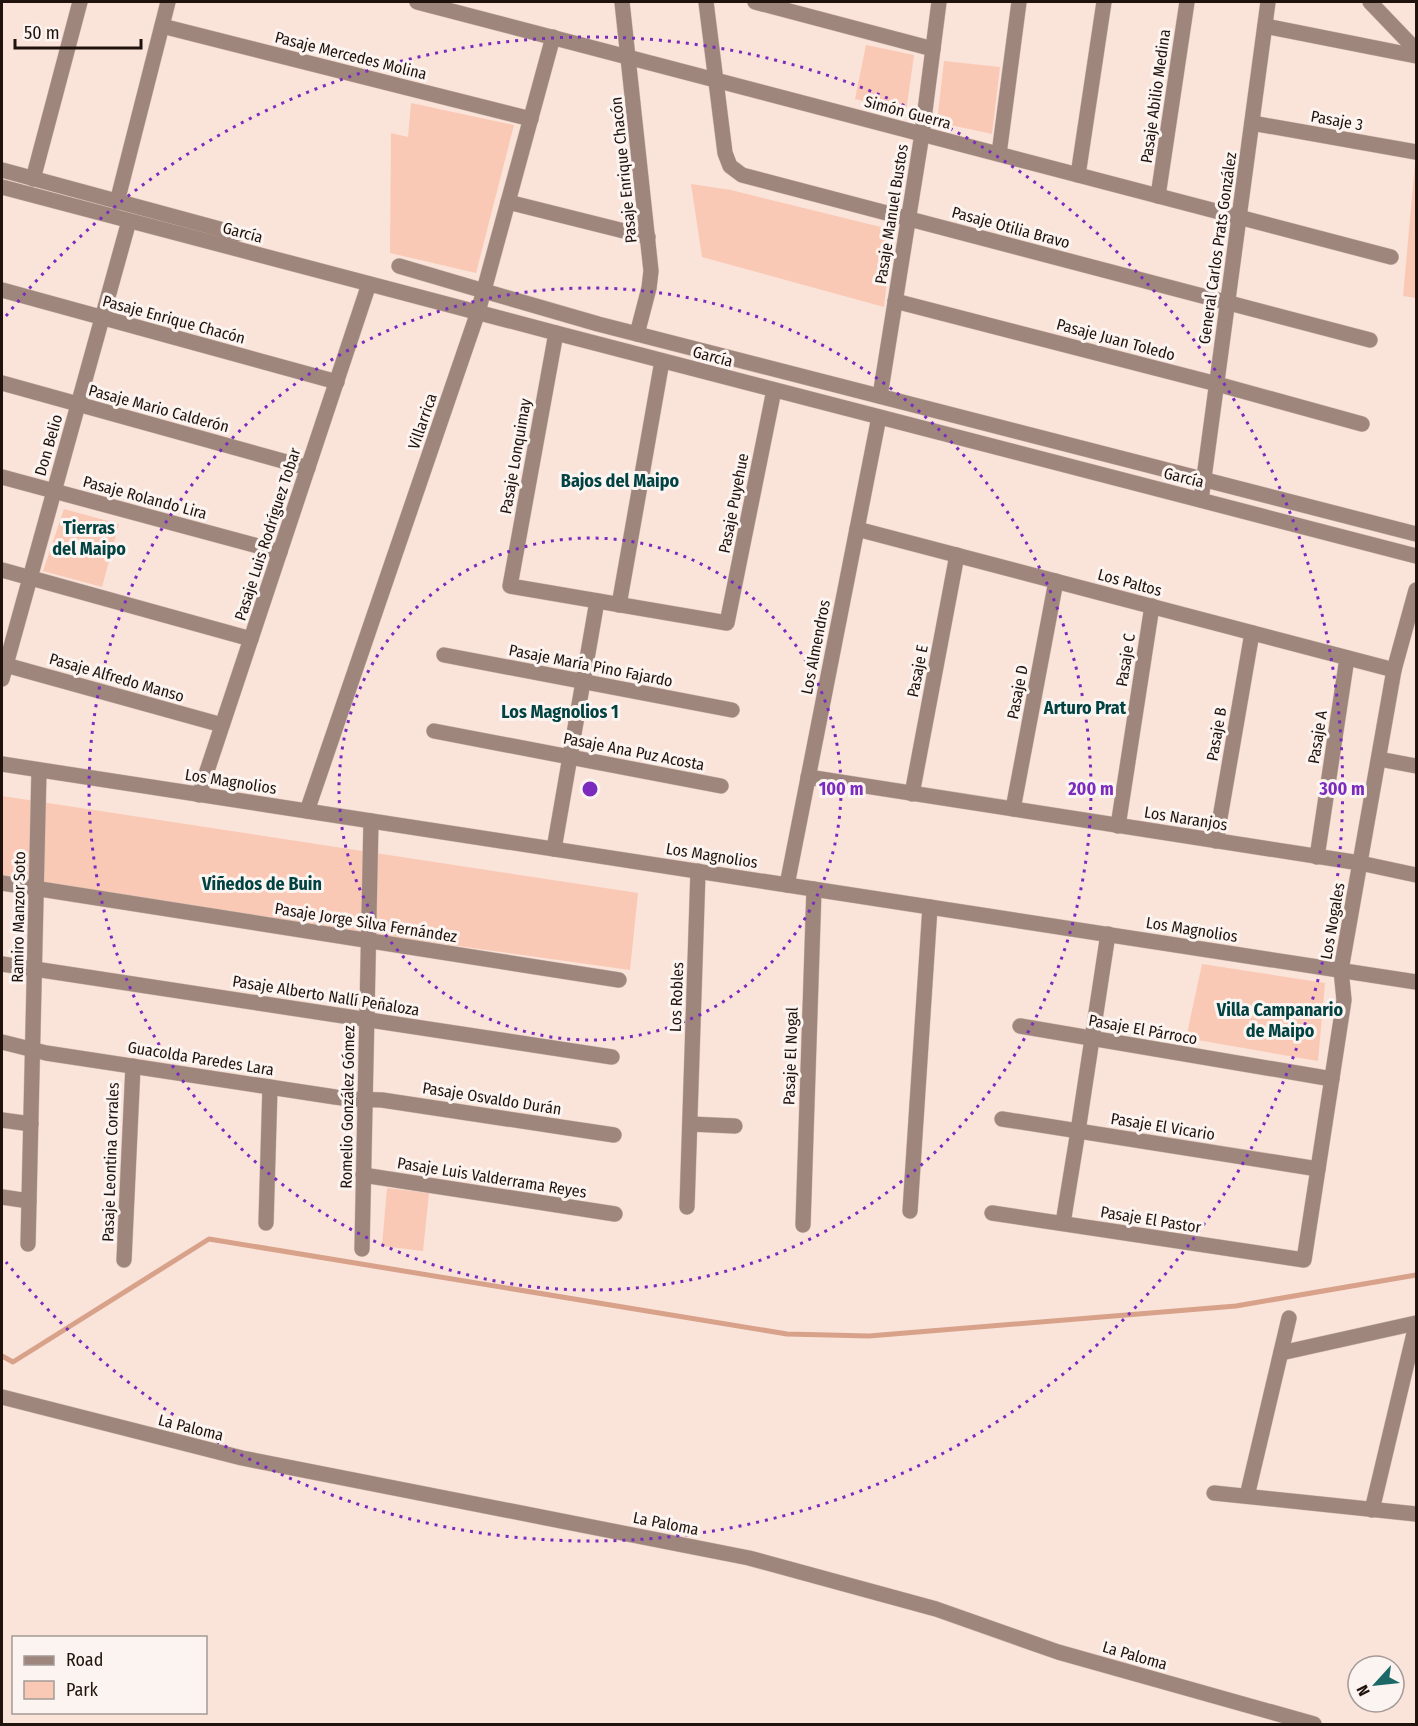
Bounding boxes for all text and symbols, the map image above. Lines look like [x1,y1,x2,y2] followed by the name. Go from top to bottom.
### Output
[15,12,141,50] scale bar
[24,22,60,44] text: 50 m
[273,27,429,84] street label: Pasaje Mercedes Molina
[1137,28,1174,164] street label: Pasaje Abilio Medina
[863,92,953,133] street label: Simón Guerra
[606,96,641,244] street label: Pasaje Enrique Chacón
[1309,107,1364,134] street label: Pasaje 3
[871,143,912,285] street label: Pasaje Manuel Bustos
[1195,151,1240,345] street label: General Carlos Prats González
[950,203,1072,252] street label: Pasaje Otilia Bravo
[221,218,265,247] street label: García
[100,291,247,348] street label: Pasaje Enrique Chacón
[1054,315,1177,364] street label: Pasaje Juan Toledo
[691,342,735,371] street label: García
[87,381,231,436] street label: Pasaje Mario Calderón
[404,390,441,452] street label: Villarrica
[496,396,535,515] street label: Pasaje Lonquimay
[31,412,66,478] street label: Don Belio
[231,445,305,623] street label: Pasaje Luis Rodríguez Tobar
[714,451,753,555] street label: Pasaje Puyehue
[1162,463,1206,492] street label: García
[561,470,680,492] district label: Bajos del Maipo
[81,472,209,523] street label: Pasaje Rolando Lira
[52,517,126,560] district label: Tierras del Maipo
[1096,565,1164,600] street label: Los Paltos
[797,598,834,696] street label: Los Almendros
[1112,632,1139,688] street label: Pasaje C
[507,640,674,691] street label: Pasaje María Pino Fajardo
[903,643,932,699] street label: Pasaje E
[47,649,187,706] street label: Pasaje Alfredo Manso
[1003,663,1032,721] street label: Pasaje D
[1043,697,1127,719] district label: Arturo Prat
[501,701,619,723] district label: Los Magnolios 1
[1202,706,1231,762] street label: Pasaje B
[1304,708,1331,765] street label: Pasaje A
[562,728,706,775] street label: Pasaje Ana Puz Acosta
[184,765,278,798] street label: Los Magnolios
[819,778,863,800] text: 100 m
[1067,778,1114,800] text: 200 m
[1318,778,1365,800] text: 300 m
[580,779,600,799] centre of rings
[1143,803,1229,834] street label: Los Naranjos
[665,839,759,872] street label: Los Magnolios
[8,851,29,983] street label: Ramiro Manzor Soto
[201,873,322,895] district label: Viñedos de Buin
[1316,881,1349,961] street label: Los Nogales
[273,899,458,946] street label: Pasaje Jorge Silva Fernández
[1145,913,1239,946] street label: Los Magnolios
[666,962,687,1032] street label: Los Robles
[231,971,421,1020] street label: Pasaje Alberto Nallí Peñaloza
[1216,999,1344,1042] district label: Villa Campanario de Maipo
[779,1007,802,1105] street label: Pasaje El Nogal
[1087,1011,1199,1048] street label: Pasaje El Párroco
[337,1025,358,1189] street label: Romelio González Gómez
[126,1038,276,1079] street label: Guacolda Paredes Lara
[421,1078,563,1119] street label: Pasaje Osvaldo Durán
[98,1082,123,1242] street label: Pasaje Leontina Corrales
[1109,1109,1217,1144] street label: Pasaje El Vicario
[396,1153,588,1202] street label: Pasaje Luis Valderrama Reyes
[1099,1202,1203,1237] street label: Pasaje El Pastor
[156,1410,226,1445] street label: La Paloma
[631,1508,701,1539] street label: La Paloma
[12,1636,207,1714] legend
[1100,1637,1170,1674] street label: La Paloma
[66,1649,103,1671] text: Road
[1346,1654,1406,1714] north arrow
[66,1679,99,1701] text: Park
[1352,1682,1374,1699] text: N

